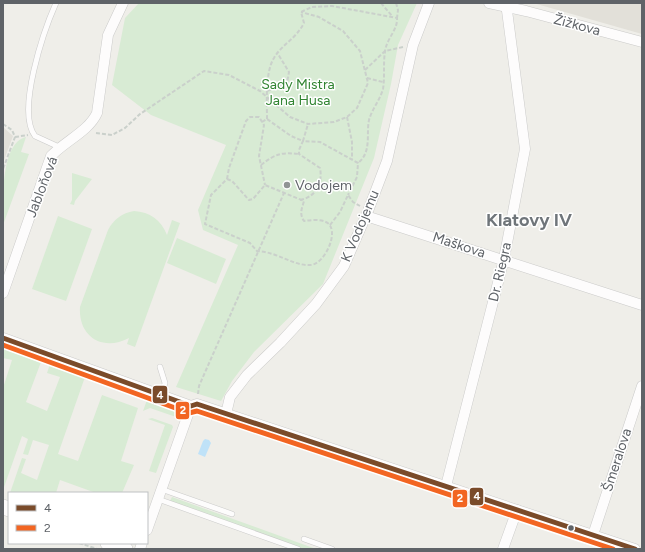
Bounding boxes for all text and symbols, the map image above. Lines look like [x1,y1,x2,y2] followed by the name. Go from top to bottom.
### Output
[552,11,602,39] street label: Žižkova
[261,76,335,109] park label: Sady Mistra Jana Husa
[23,154,61,220] street label: Jabloňová
[295,177,352,194] place label: Vodojem
[282,180,292,190] marker: Vodojem
[337,187,383,265] street label: K Vodojemu
[486,209,572,231] district label: Klatovy IV
[431,229,487,261] street label: Maškova
[485,241,515,303] street label: Dr. Riegra
[152,385,168,404] line badge: 4
[157,389,164,402] text: 4
[175,401,190,420] line badge: 2
[180,404,186,417] text: 2
[599,426,635,494] street label: Šmeralova
[469,487,484,506] line badge: 4
[452,489,468,508] line badge: 2
[474,490,481,503] text: 4
[8,492,148,544] legend
[457,492,463,505] text: 2
[44,501,52,515] text: 4
[44,521,51,535] text: 2
[566,523,576,533] unlabelled marker

